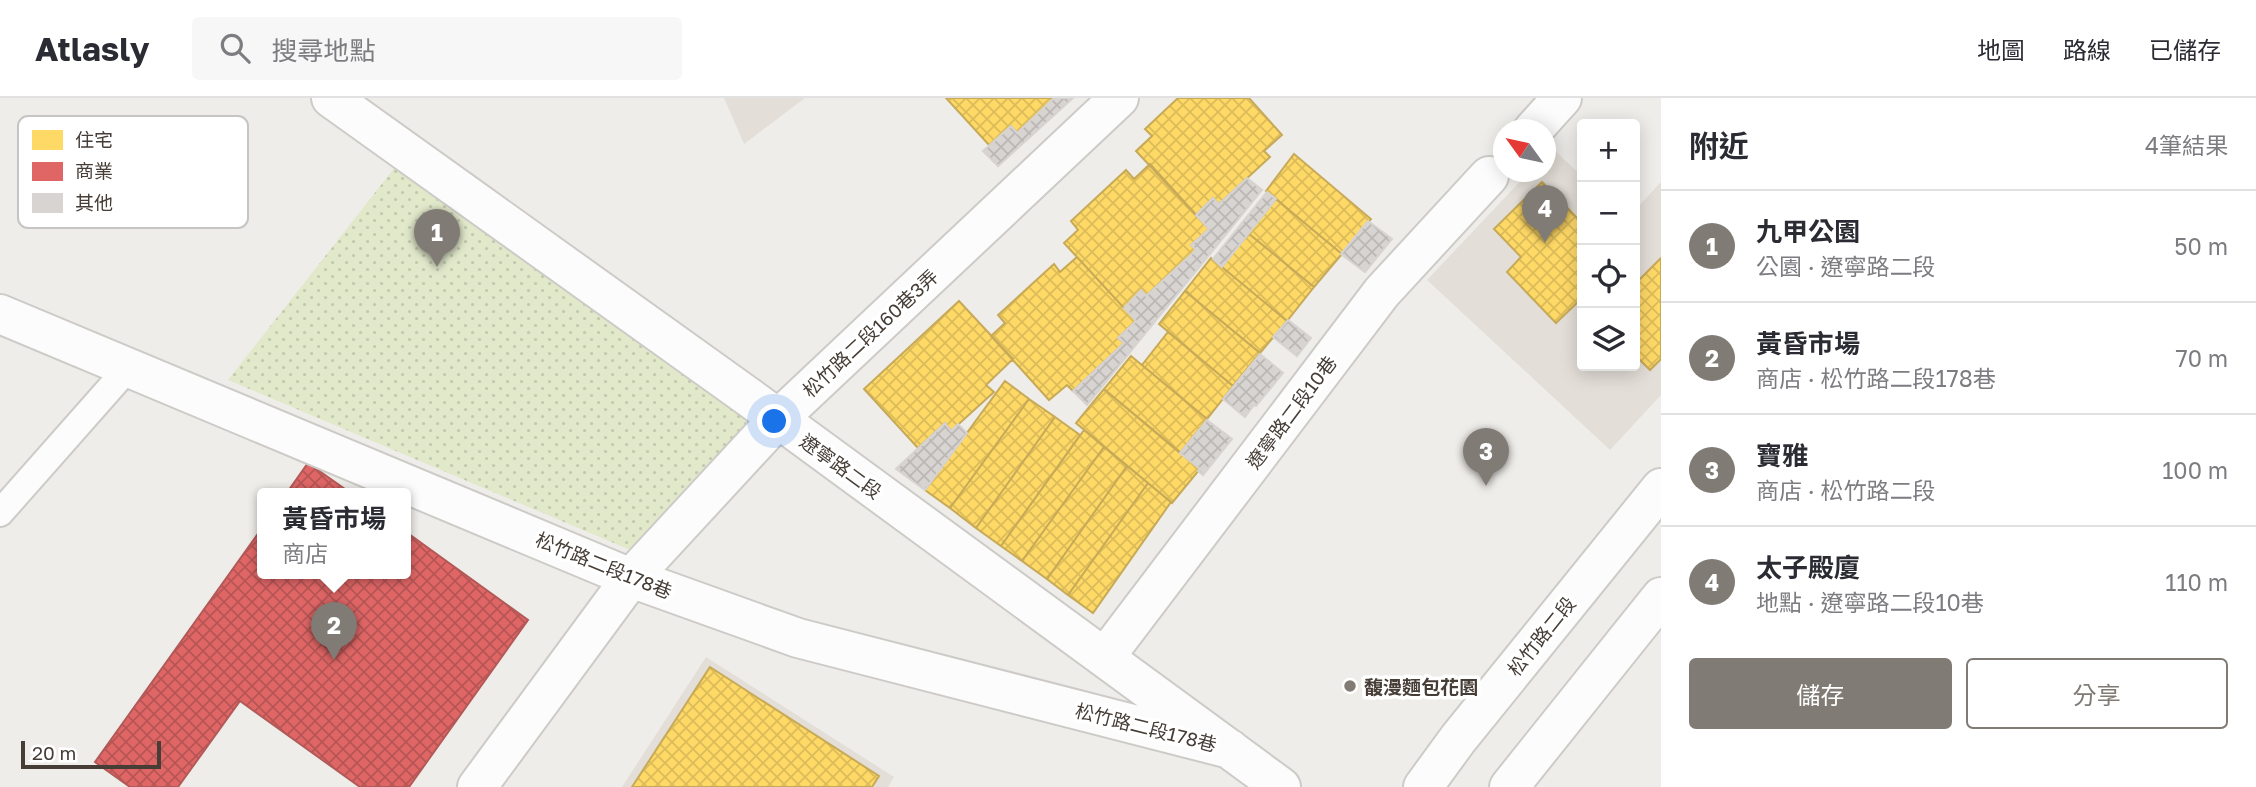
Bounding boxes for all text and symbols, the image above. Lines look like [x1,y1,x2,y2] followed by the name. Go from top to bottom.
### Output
[192,17,682,80] search box
[35,29,150,68] text: Atlasly
[216,29,254,67] icon: search
[272,35,376,66] text: 搜尋地點
[1977,35,2025,64] text: 地圖
[2063,35,2111,64] text: 路線
[2149,35,2221,64] text: 已儲存
[18,116,248,228] legend
[1493,119,1556,182] north arrow
[1577,119,1640,371] map controls
[1577,119,1640,182] button: +
[75,128,113,151] text: 住宅
[1689,128,1749,164] text: 附近
[2145,131,2228,159] text: 4筆結果
[75,159,113,182] text: 商業
[1577,182,1640,245] button: −
[1522,185,1568,243] pin: 4
[75,191,113,214] text: 其他
[414,209,460,267] pin: 1
[1756,216,1860,247] text: 九甲公園
[1706,232,1718,260] text: 1
[2174,232,2228,260] text: 50 m
[1577,245,1640,308] button: locate
[1756,252,1935,280] text: 公園 · 遼寧路二段
[798,264,942,402] street label: 松竹路二段160巷3弄
[1577,308,1640,371] button: layers
[1756,328,1860,359] text: 黃昏市場
[1705,344,1719,372] text: 2
[2175,344,2228,372] text: 70 m
[1241,351,1341,473] street label: 遼寧路二段10巷
[1756,364,1996,392] text: 商店 · 松竹路二段178巷
[757,404,791,438] your location
[1463,428,1509,486] pin: 3
[796,429,886,503] street label: 遼寧路二段
[1756,440,1808,471] text: 寶雅
[1705,456,1719,484] text: 3
[2162,456,2228,484] text: 100 m
[1756,476,1935,504] text: 商店 · 松竹路二段
[257,488,411,579] popup
[282,503,386,534] text: 黃昏市場
[533,527,675,603] street label: 松竹路二段178巷
[282,539,328,567] text: 商店
[1756,552,1860,583] text: 太子殿廈
[1705,568,1719,596] text: 4
[2165,568,2228,596] text: 110 m
[1756,588,1984,616] text: 地點 · 遼寧路二段10巷
[1502,592,1580,680] street label: 松竹路二段
[311,602,357,660] pin: 2
[1689,658,1952,729] button: 儲存
[1966,658,2228,729] button: 分享
[1364,675,1478,698] place label: 馥漫麵包花園
[1342,678,1358,694] marker: 馥漫麵包花園
[1073,698,1219,756] street label: 松竹路二段178巷
[21,738,161,770] scale bar
[32,741,76,764] text: 20 m

